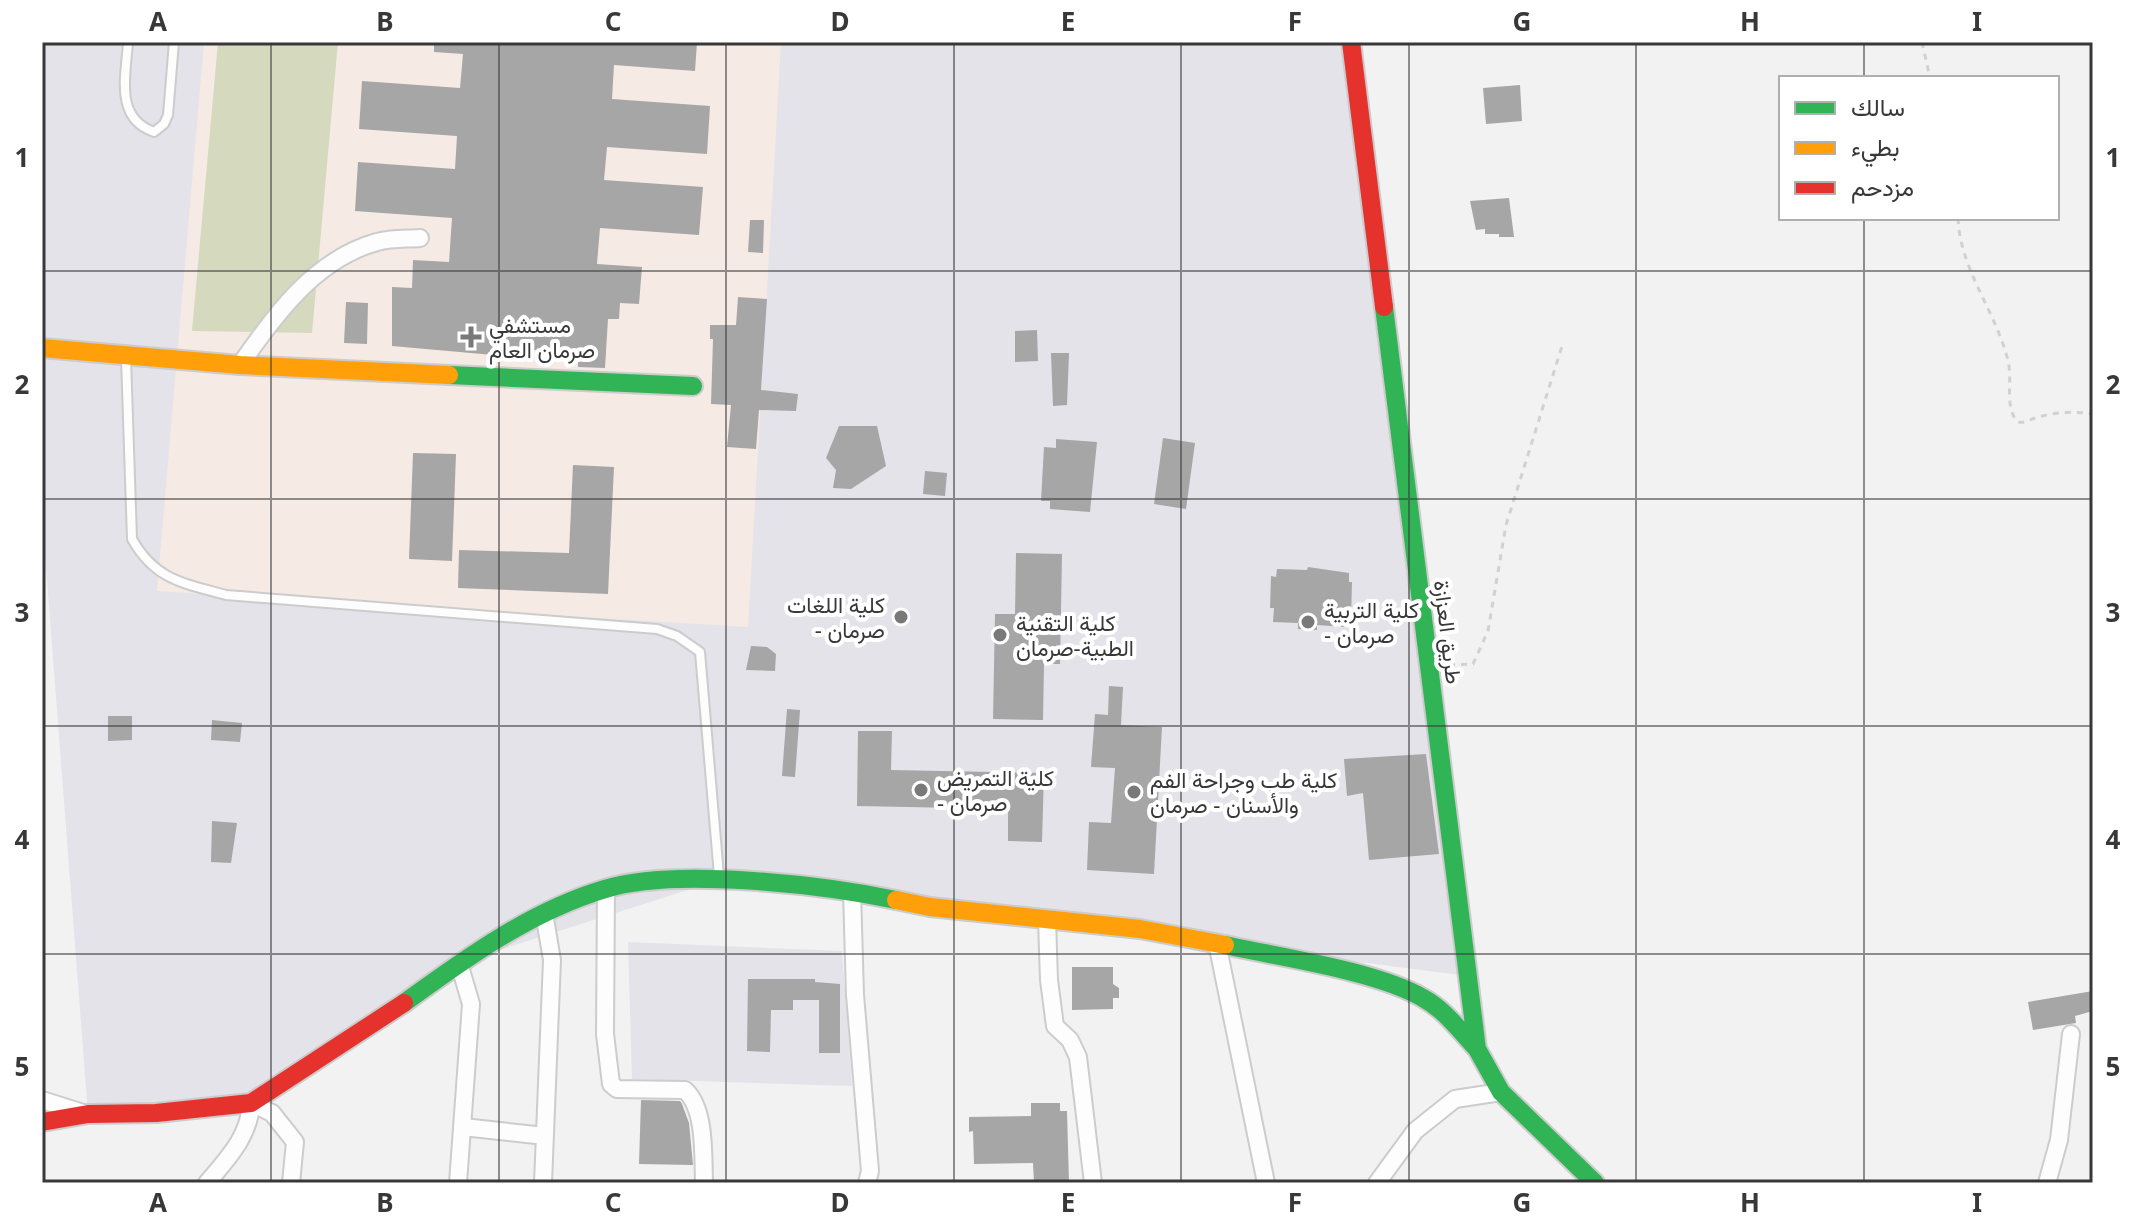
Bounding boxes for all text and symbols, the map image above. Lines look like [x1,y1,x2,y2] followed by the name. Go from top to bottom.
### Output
[149,3,167,39] text: A
[376,3,394,39] text: B
[605,3,621,39] text: C
[830,3,850,39] text: D
[1061,3,1075,39] text: E
[1288,3,1302,39] text: F
[1513,3,1531,39] text: G
[1740,3,1760,39] text: H
[1972,3,1982,39] text: I
[1779,76,2059,220] legend
[1851,90,1905,123] text: سالك
[1851,130,1900,167] text: بطيء
[15,139,29,175] text: 1
[2106,139,2120,175] text: 1
[1851,170,1914,204] text: مزدحم
[489,309,595,365] place label: مستشفي صرمان العام
[460,326,482,348] marker: مستشفي صرمان العام
[15,366,30,402] text: 2
[2106,366,2121,402] text: 2
[1428,578,1470,686] street label: طريق العزازة
[787,589,885,644] place label: كلية اللغات - صرمان
[15,594,29,630] text: 3
[1324,594,1419,649] place label: كلية التربية - صرمان
[2106,594,2120,630] text: 3
[1016,607,1134,662] place label: كلية التقنية الطبية-صرمان
[892,608,910,626] marker: كلية اللغات - صرمان
[1299,613,1317,631] marker: كلية التربية - صرمان
[991,626,1009,644] marker: كلية التقنية الطبية-صرمان
[937,762,1054,817] place label: كلية التمريض - صرمان
[1150,764,1337,819] place label: كلية طب وجراحة الفم والأسنان - صرمان
[912,781,930,799] marker: كلية التمريض - صرمان
[1125,783,1143,801] marker: كلية طب وجراحة الفم والأسنان - صرمان
[15,821,30,857] text: 4
[2106,821,2121,857] text: 4
[15,1048,29,1084] text: 5
[2106,1048,2120,1084] text: 5
[149,1184,167,1220] text: A
[376,1184,394,1220] text: B
[605,1184,621,1220] text: C
[830,1184,850,1220] text: D
[1061,1184,1075,1220] text: E
[1288,1184,1302,1220] text: F
[1513,1184,1531,1220] text: G
[1740,1184,1760,1220] text: H
[1972,1184,1982,1220] text: I

